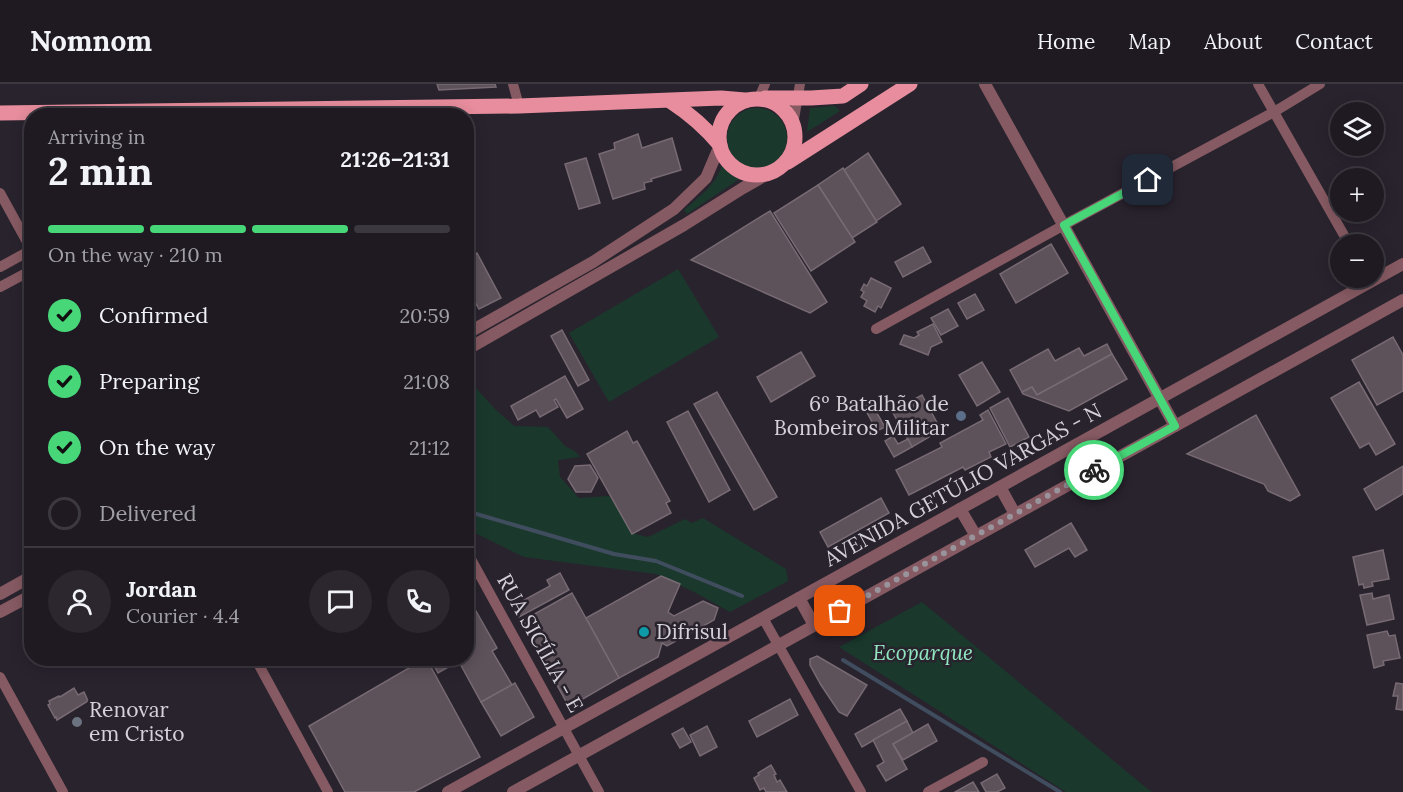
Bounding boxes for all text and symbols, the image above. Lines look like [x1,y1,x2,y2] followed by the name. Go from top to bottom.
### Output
[30,23,152,59] text: Nomnom
[1037,28,1095,55] text: Home
[1128,28,1171,55] text: Map
[1204,28,1262,55] text: About
[1295,28,1373,55] text: Contact
[1330,102,1384,288] map controls
[1330,102,1384,156] button: layers
[48,124,145,149] text: Arriving in
[340,145,450,173] text: 21:26–21:31
[48,146,153,196] text: 2 min
[1122,154,1173,205] pin
[1131,163,1164,196] icon: home
[1330,168,1384,222] button: +
[1330,234,1384,288] button: −
[48,242,223,267] text: On the way · 210 m
[48,299,81,332] icon: check
[99,301,208,329] text: Confirmed
[399,303,450,328] text: 20:59
[48,365,81,398] icon: check
[99,367,199,395] text: Preparing
[403,369,450,394] text: 21:08
[774,390,949,441] place label: 6º Batalhão de Bombeiros Militar
[818,397,1106,573] street label: AVENIDA GETÚLIO VARGAS - N
[954,409,968,423] marker: 6º Batalhão de Bombeiros Militar
[48,431,81,464] icon: check
[99,433,215,461] text: On the way
[409,435,450,460] text: 21:12
[1064,440,1124,500] courier
[1078,454,1111,487] icon: bike
[99,499,197,527] text: Delivered
[491,569,590,717] street label: RUA SICÍLIA - E
[48,570,111,633] button: person
[309,570,372,633] button: chat
[387,570,450,633] button: phone
[126,575,197,603] text: Jordan
[814,585,865,636] pin
[823,594,856,627] icon: bag
[126,603,240,628] text: Courier · 4.4
[656,618,728,645] place label: Difrisul
[637,625,651,639] marker: Difrisul
[873,639,973,666] park label: Ecoparque
[89,696,185,747] place label: Renovar em Cristo
[70,715,84,729] marker: Renovar em Cristo

